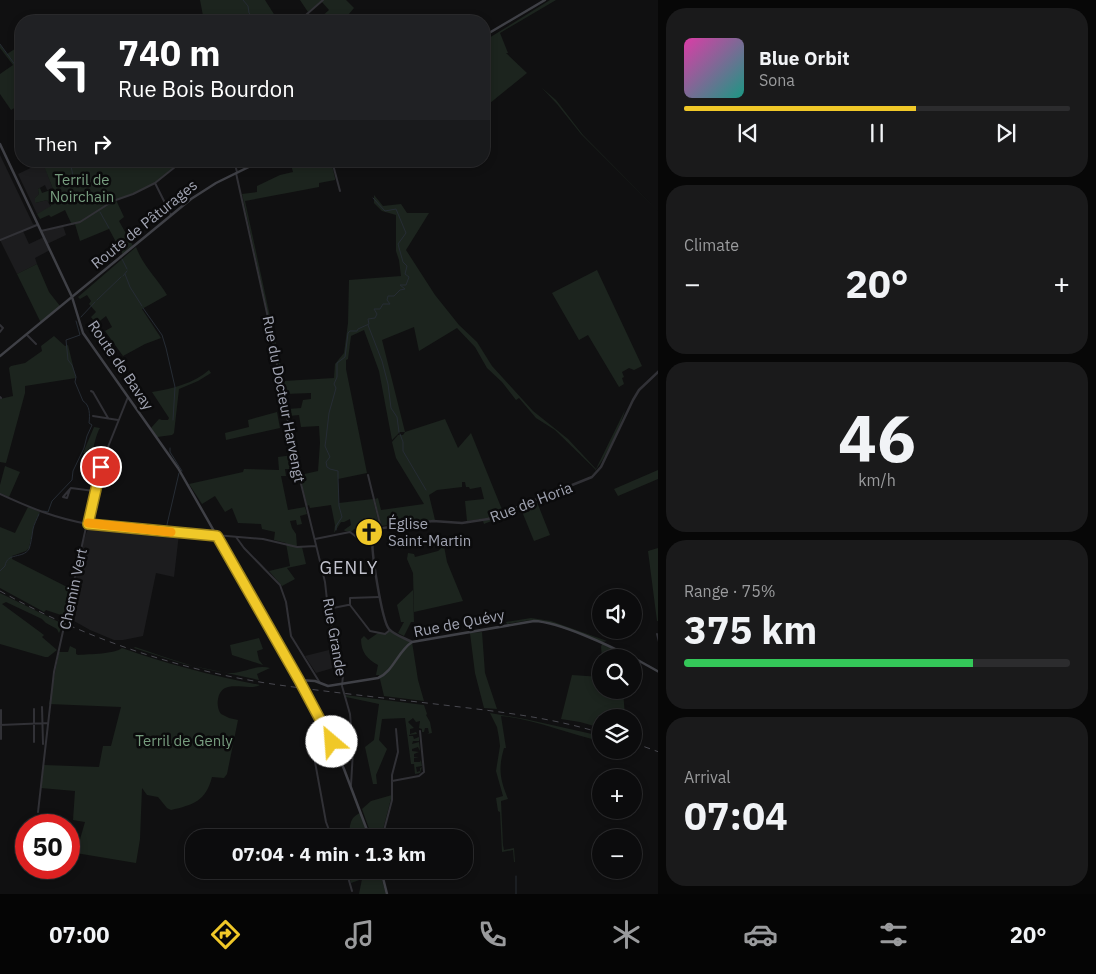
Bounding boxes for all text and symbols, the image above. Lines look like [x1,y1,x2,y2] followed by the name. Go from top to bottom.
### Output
[118,30,221,76] text: 740 m
[35,35,100,100] icon: left
[759,46,849,70] text: Blue Orbit
[759,70,795,90] text: Sona
[118,74,295,103] text: Rue Bois Bourdon
[734,119,762,147] icon: previous
[863,119,891,147] icon: pause
[992,119,1020,147] icon: next
[88,130,116,158] icon: right
[35,132,78,156] text: Then
[50,170,114,206] park label: Terril de Noirchain
[87,175,201,273] street label: Route de Pâturages
[684,235,739,255] text: Climate
[845,259,909,308] text: 20°
[684,265,701,302] text: −
[1053,265,1070,302] text: +
[259,314,309,484] street label: Rue du Docteur Harvengt
[84,317,158,414] street label: Route de Bavay
[838,395,916,480] text: 46
[80,446,122,488] pin
[87,453,115,481] icon: arrive
[858,470,896,490] text: km/h
[487,478,575,526] street label: Rue de Horia
[388,514,471,550] place label: Église Saint-Martin
[354,517,384,547] church icon: Église Saint-Martin
[55,547,91,631] street label: Chemin Vert
[319,556,379,579] district label: GENLY
[684,581,776,601] text: Range · 75%
[592,589,642,879] map controls
[592,589,642,639] button: sound
[319,596,351,678] street label: Rue Grande
[412,605,507,641] street label: Rue de Quévy
[684,605,817,654] text: 375 km
[592,649,642,699] button: search
[592,709,642,759] button: layers
[305,715,357,767] position arrow
[135,731,233,750] park label: Terril de Genly
[684,767,731,787] text: Arrival
[592,769,642,819] button: +
[684,791,788,840] text: 07:04
[15,814,80,879] speed limit sign: 50
[592,829,642,879] button: −
[232,842,426,866] text: 07:04 · 4 min · 1.3 km
[208,917,243,952] icon: directions
[342,917,377,952] icon: music
[475,917,510,952] icon: phone
[609,917,644,952] icon: climate
[743,917,778,952] icon: car
[876,917,911,952] icon: filters
[49,920,109,949] text: 07:00
[1010,920,1047,949] text: 20°

